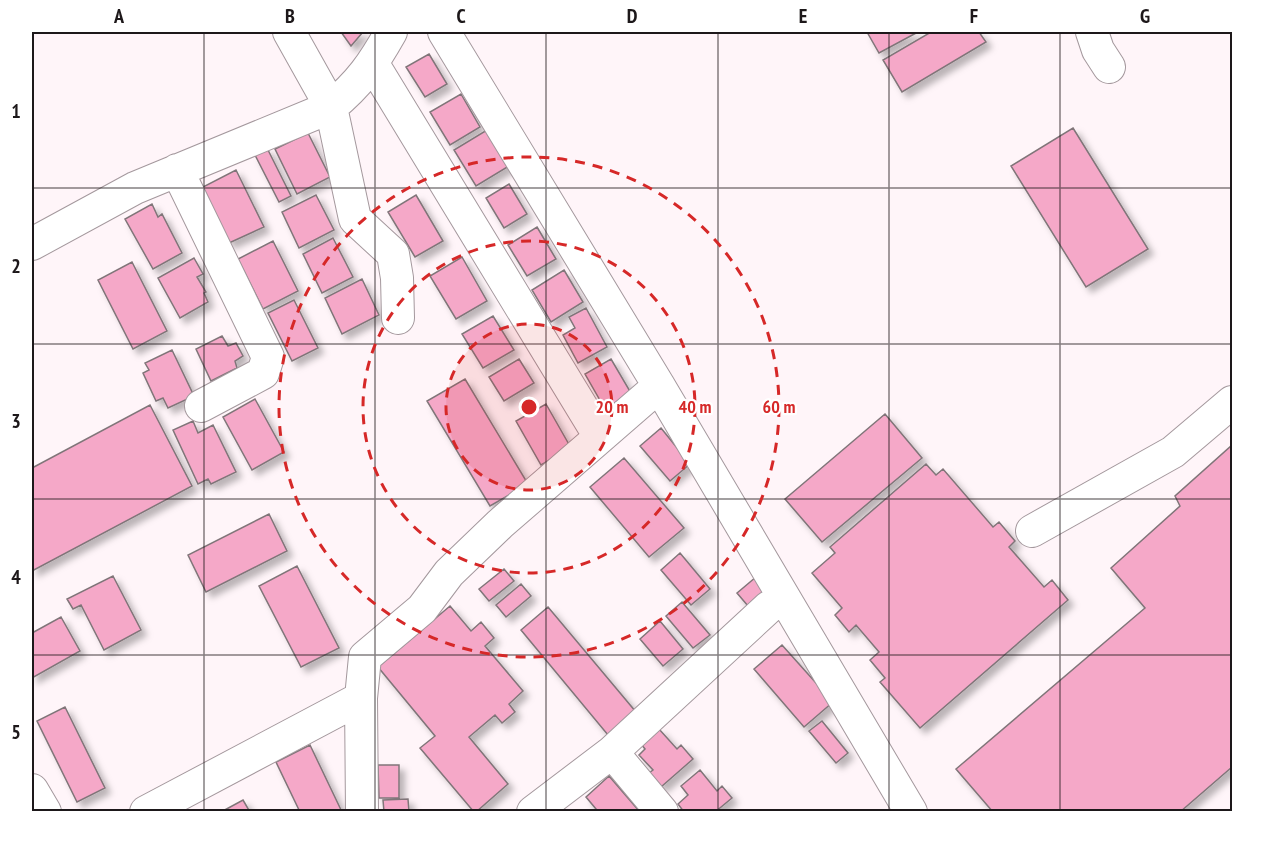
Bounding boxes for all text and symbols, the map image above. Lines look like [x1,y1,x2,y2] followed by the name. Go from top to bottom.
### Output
[113,3,125,29] text: A
[285,3,295,29] text: B
[456,3,466,29] text: C
[627,3,638,29] text: D
[799,3,807,29] text: E
[970,3,978,29] text: F
[1140,3,1150,29] text: G
[11,98,21,124] text: 1
[11,253,21,279] text: 2
[596,395,628,418] text: 20 m
[679,395,711,418] text: 40 m
[763,395,795,418] text: 60 m
[519,397,539,417] centre of rings
[11,408,21,434] text: 3
[11,564,21,590] text: 4
[11,719,21,745] text: 5

